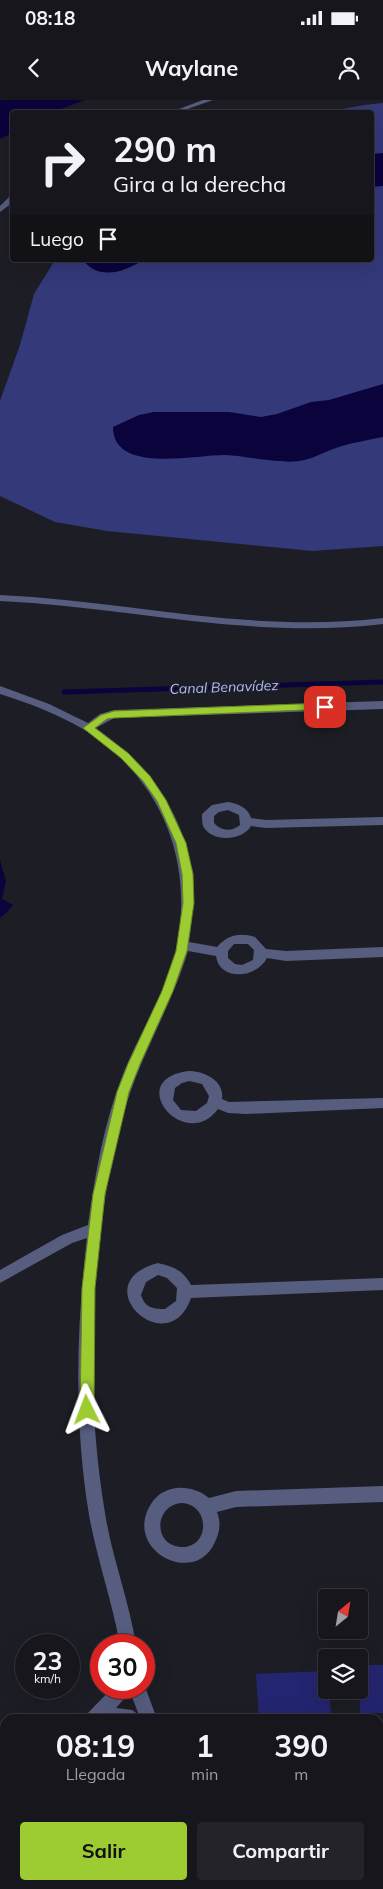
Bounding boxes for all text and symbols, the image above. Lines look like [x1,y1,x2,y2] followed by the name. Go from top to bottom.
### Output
[25,6,75,30] text: 08:18
[20,54,48,82] icon: back
[145,54,238,82] text: Waylane
[335,54,363,82] icon: person
[113,127,217,171] text: 290 m
[30,130,95,195] icon: right
[113,170,286,198] text: Gira a la derecha
[94,225,122,253] icon: arrive
[30,227,84,251] text: Luego
[169,676,280,698] water label: Canal Benavídez
[304,686,346,728] pin
[311,693,339,721] icon: arrive
[60,1383,112,1435] position arrow
[318,1589,368,1639] north arrow
[318,1589,368,1699] map controls
[90,1634,155,1699] speed limit sign: 30
[32,1645,63,1676] text: 23
[318,1649,368,1699] button: layers
[34,1671,61,1686] text: km/h
[56,1727,135,1765] text: 08:19
[196,1727,214,1765] text: 1
[274,1727,328,1765] text: 390
[66,1764,125,1784] text: Llegada
[191,1764,218,1784] text: min
[294,1764,308,1784] text: m
[20,1822,187,1880] button: Salir
[197,1822,364,1880] button: Compartir

